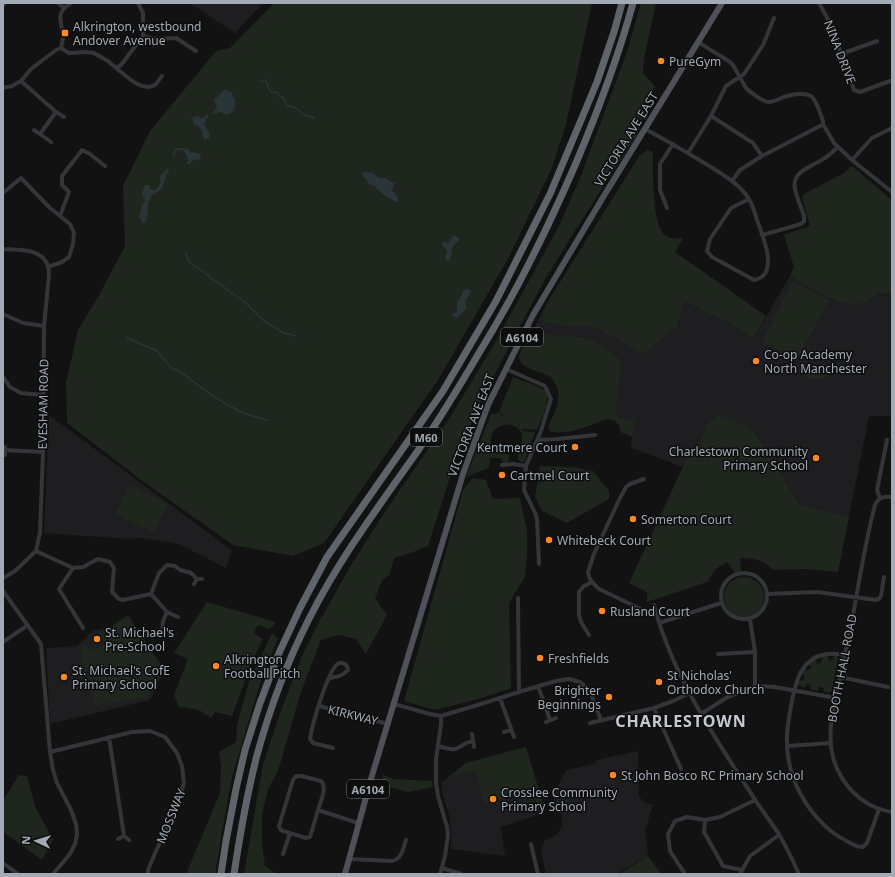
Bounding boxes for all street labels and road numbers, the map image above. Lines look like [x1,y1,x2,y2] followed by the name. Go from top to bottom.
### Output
[820,18,860,86] street label: NINA DRIVE
[590,88,662,190] street label: VICTORIA AVE EAST
[501,328,543,346] road number: A6104
[34,358,52,450] street label: EVESHAM ROAD
[444,371,499,479] street label: VICTORIA AVE EAST
[410,428,442,446] road number: M60
[823,612,861,724] street label: BOOTH HALL ROAD
[326,701,380,729] street label: KIRKWAY
[347,780,389,798] road number: A6104
[152,786,190,846] street label: MOSSWAY

